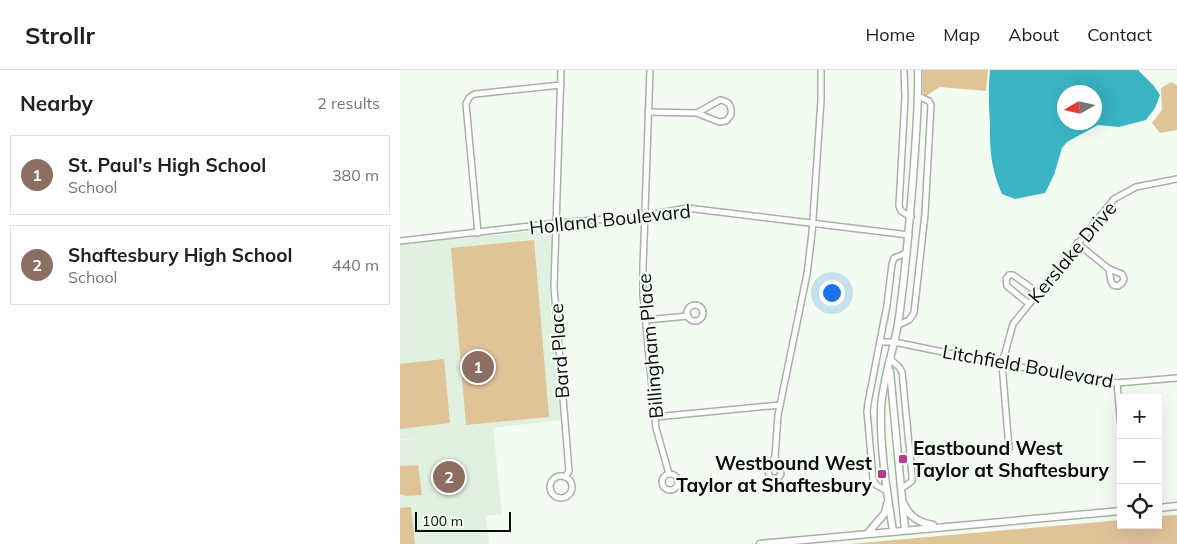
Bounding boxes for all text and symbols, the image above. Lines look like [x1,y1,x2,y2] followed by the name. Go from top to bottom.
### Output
[25,20,95,50] text: Strollr
[865,23,915,46] text: Home
[943,23,980,46] text: Map
[1008,23,1059,46] text: About
[1087,23,1152,46] text: Contact
[1057,85,1102,130] north arrow
[20,90,93,116] text: Nearby
[317,93,380,113] text: 2 results
[68,153,266,177] text: St. Paul's High School
[32,165,42,185] text: 1
[332,165,379,185] text: 380 m
[68,177,117,197] text: School
[1023,196,1121,308] street label: Kerslake Drive
[528,199,692,239] street label: Holland Boulevard
[68,243,293,267] text: Shaftesbury High School
[32,255,42,275] text: 2
[332,255,379,275] text: 440 m
[68,267,117,287] text: School
[632,272,668,420] street label: Billingham Place
[819,280,845,306] your location
[544,303,574,399] street label: Bard Place
[941,339,1115,393] street label: Litchfield Boulevard
[462,348,494,386] pin: 1
[1117,394,1162,529] map controls
[1117,394,1162,439] button: +
[913,436,1109,482] place label: Eastbound West Taylor at Shaftesbury
[1117,439,1162,484] button: −
[676,451,873,497] place label: Westbound West Taylor at Shaftesbury
[897,453,909,465] marker: Eastbound West Taylor at Shaftesbury
[433,458,465,496] pin: 2
[876,468,888,480] marker: Westbound West Taylor at Shaftesbury
[1117,484,1162,529] button: locate
[415,509,511,532] scale bar
[422,512,463,530] text: 100 m

